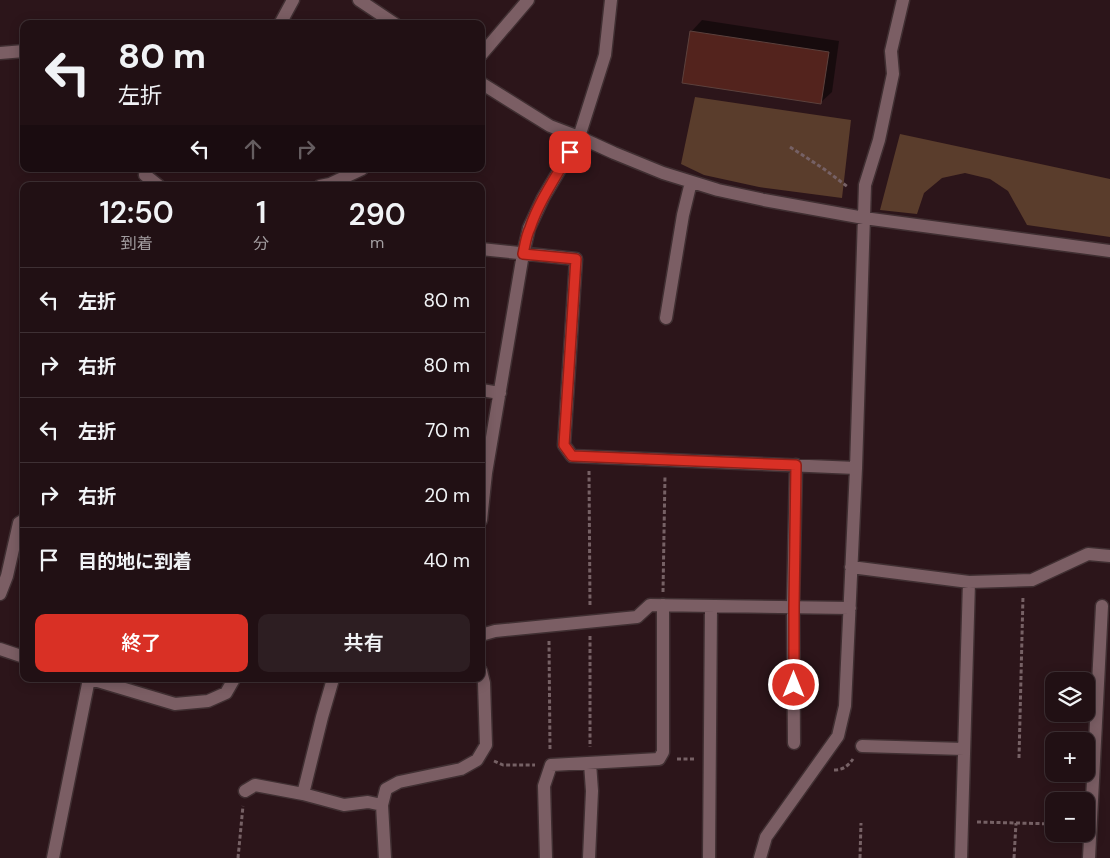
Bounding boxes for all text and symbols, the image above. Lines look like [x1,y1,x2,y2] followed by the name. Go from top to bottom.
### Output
[118,33,206,79] text: 80 m
[35,40,100,105] icon: left
[118,81,162,110] text: 左折
[549,131,591,173] pin
[186,135,214,163] icon: left
[239,135,267,163] icon: ahead
[292,135,320,163] icon: right
[556,138,584,166] icon: arrive
[99,193,174,232] text: 12:50
[256,193,266,232] text: 1
[349,195,406,234] text: 290
[370,232,384,253] text: m
[121,233,153,254] text: 到着
[253,233,269,254] text: 分
[35,286,63,314] icon: left
[423,288,470,313] text: 80 m
[78,289,116,314] text: 左折
[35,351,63,379] icon: right
[423,353,470,378] text: 80 m
[78,354,116,379] text: 右折
[35,416,63,444] icon: left
[425,418,470,443] text: 70 m
[78,419,116,444] text: 左折
[35,481,63,509] icon: right
[424,483,470,508] text: 20 m
[78,484,116,509] text: 右折
[35,546,63,574] icon: arrive
[423,548,470,573] text: 40 m
[78,549,192,574] text: 目的地に到着
[35,614,248,672] button: 終了
[258,614,470,672] button: 共有
[767,658,819,710] position arrow
[1045,672,1095,842] map controls
[1045,672,1095,722] button: layers
[1045,732,1095,782] button: +
[1045,792,1095,842] button: −

